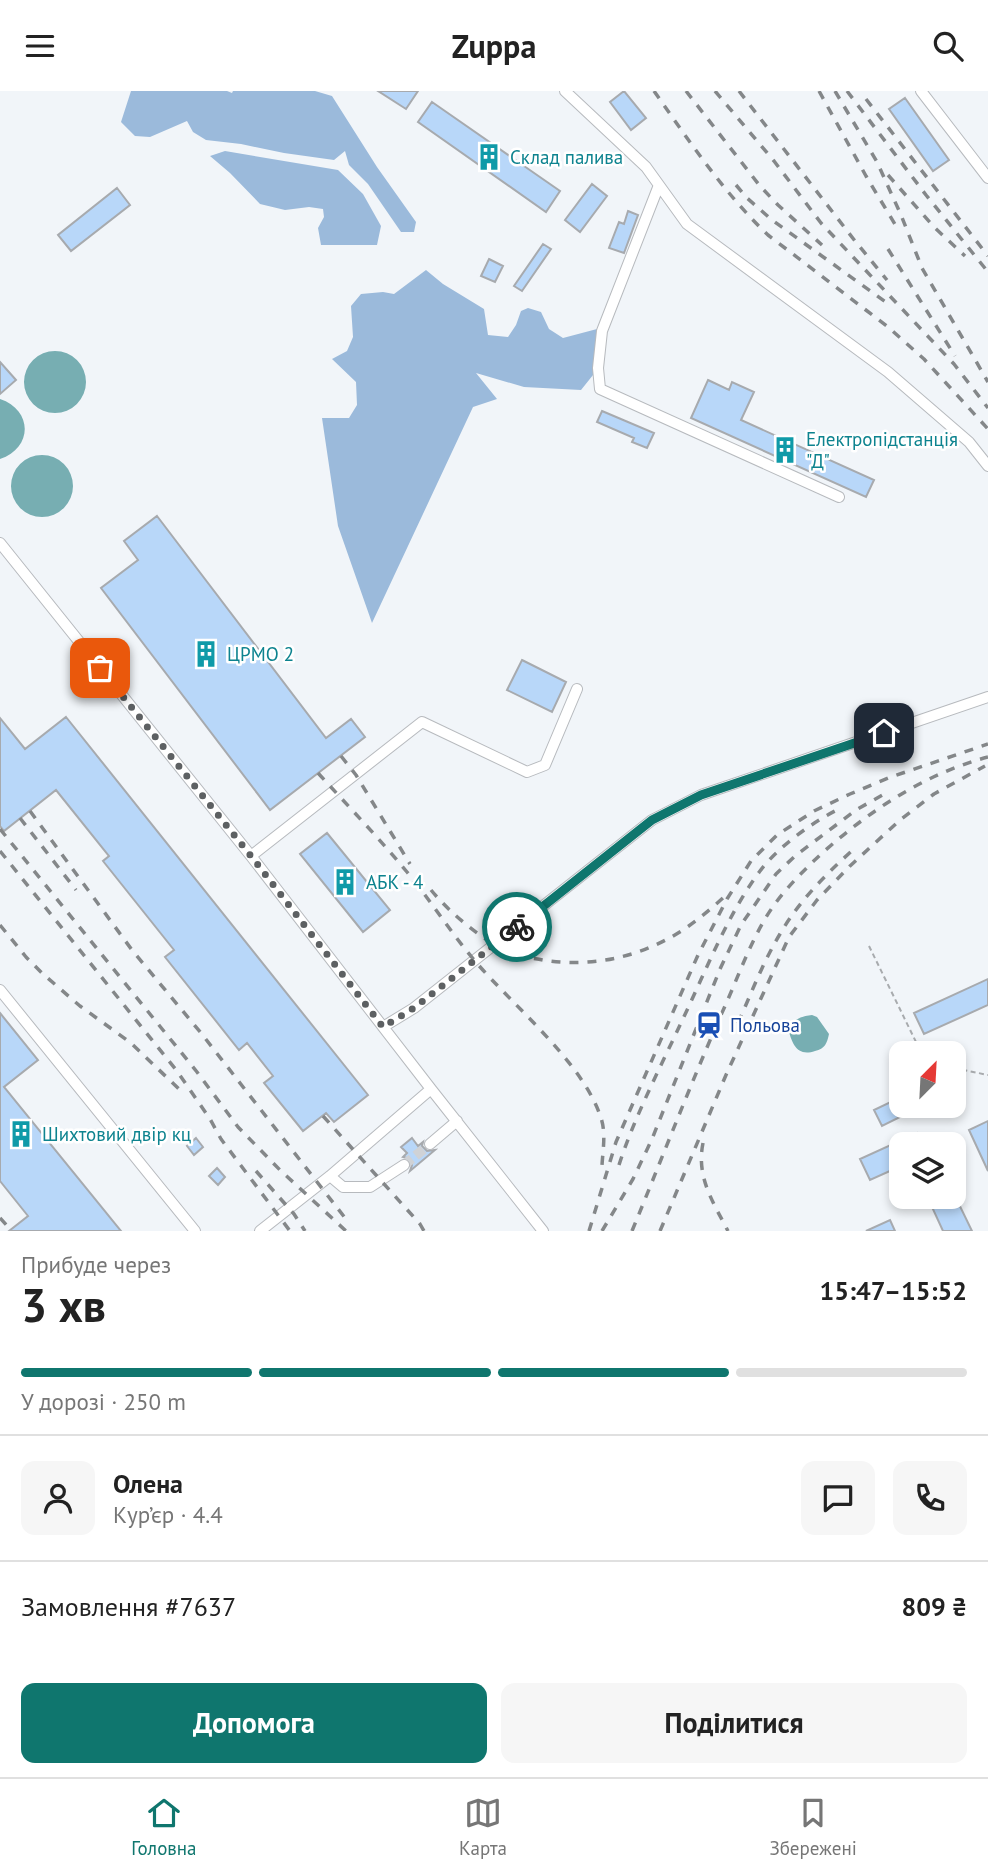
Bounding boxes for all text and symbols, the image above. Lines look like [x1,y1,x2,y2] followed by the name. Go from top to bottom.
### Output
[452,25,536,67] text: Zuppa
[21,27,59,65] icon: menu
[929,27,967,65] icon: search
[474,142,504,172] building icon: Склад палива
[510,145,623,169] place label: Склад палива
[806,427,958,473] place label: Електропідстанція "Д"
[770,435,800,465] building icon: Електропідстанція "Д"
[70,638,130,698] pin
[191,639,221,669] building icon: ЦРМО 2
[227,642,294,666] place label: ЦРМО 2
[81,649,119,687] icon: bag
[854,703,914,763] pin
[865,714,903,752] icon: home
[330,867,360,897] building icon: АБК - 4
[366,870,423,894] place label: АБК - 4
[482,892,552,962] courier
[498,908,536,946] icon: bike
[694,1010,724,1040] station icon: Польова
[730,1013,800,1037] place label: Польова
[889,1041,966,1118] north arrow
[889,1041,966,1209] map controls
[6,1119,36,1149] building icon: Шихтовий двір кц
[42,1122,191,1146] place label: Шихтовий двір кц
[889,1132,966,1209] button: layers
[21,1250,171,1279] text: Прибуде через
[820,1274,967,1307] text: 15:47–15:52
[21,1275,106,1335] text: 3 хв
[21,1387,186,1416] text: У дорозі · 250 m
[21,1461,95,1535] button: person
[801,1461,875,1535] button: chat
[893,1461,967,1535] button: phone
[113,1467,183,1500] text: Олена
[113,1500,223,1529] text: Кур’єр · 4.4
[21,1590,236,1623] text: Замовлення #7637
[901,1590,967,1623] text: 809 ₴
[21,1683,487,1763] button: Допомога
[501,1683,967,1763] button: Поділитися
[131,1794,197,1860] tab: Головна
[459,1794,507,1860] tab: Карта
[769,1794,857,1860] tab: Збережені

